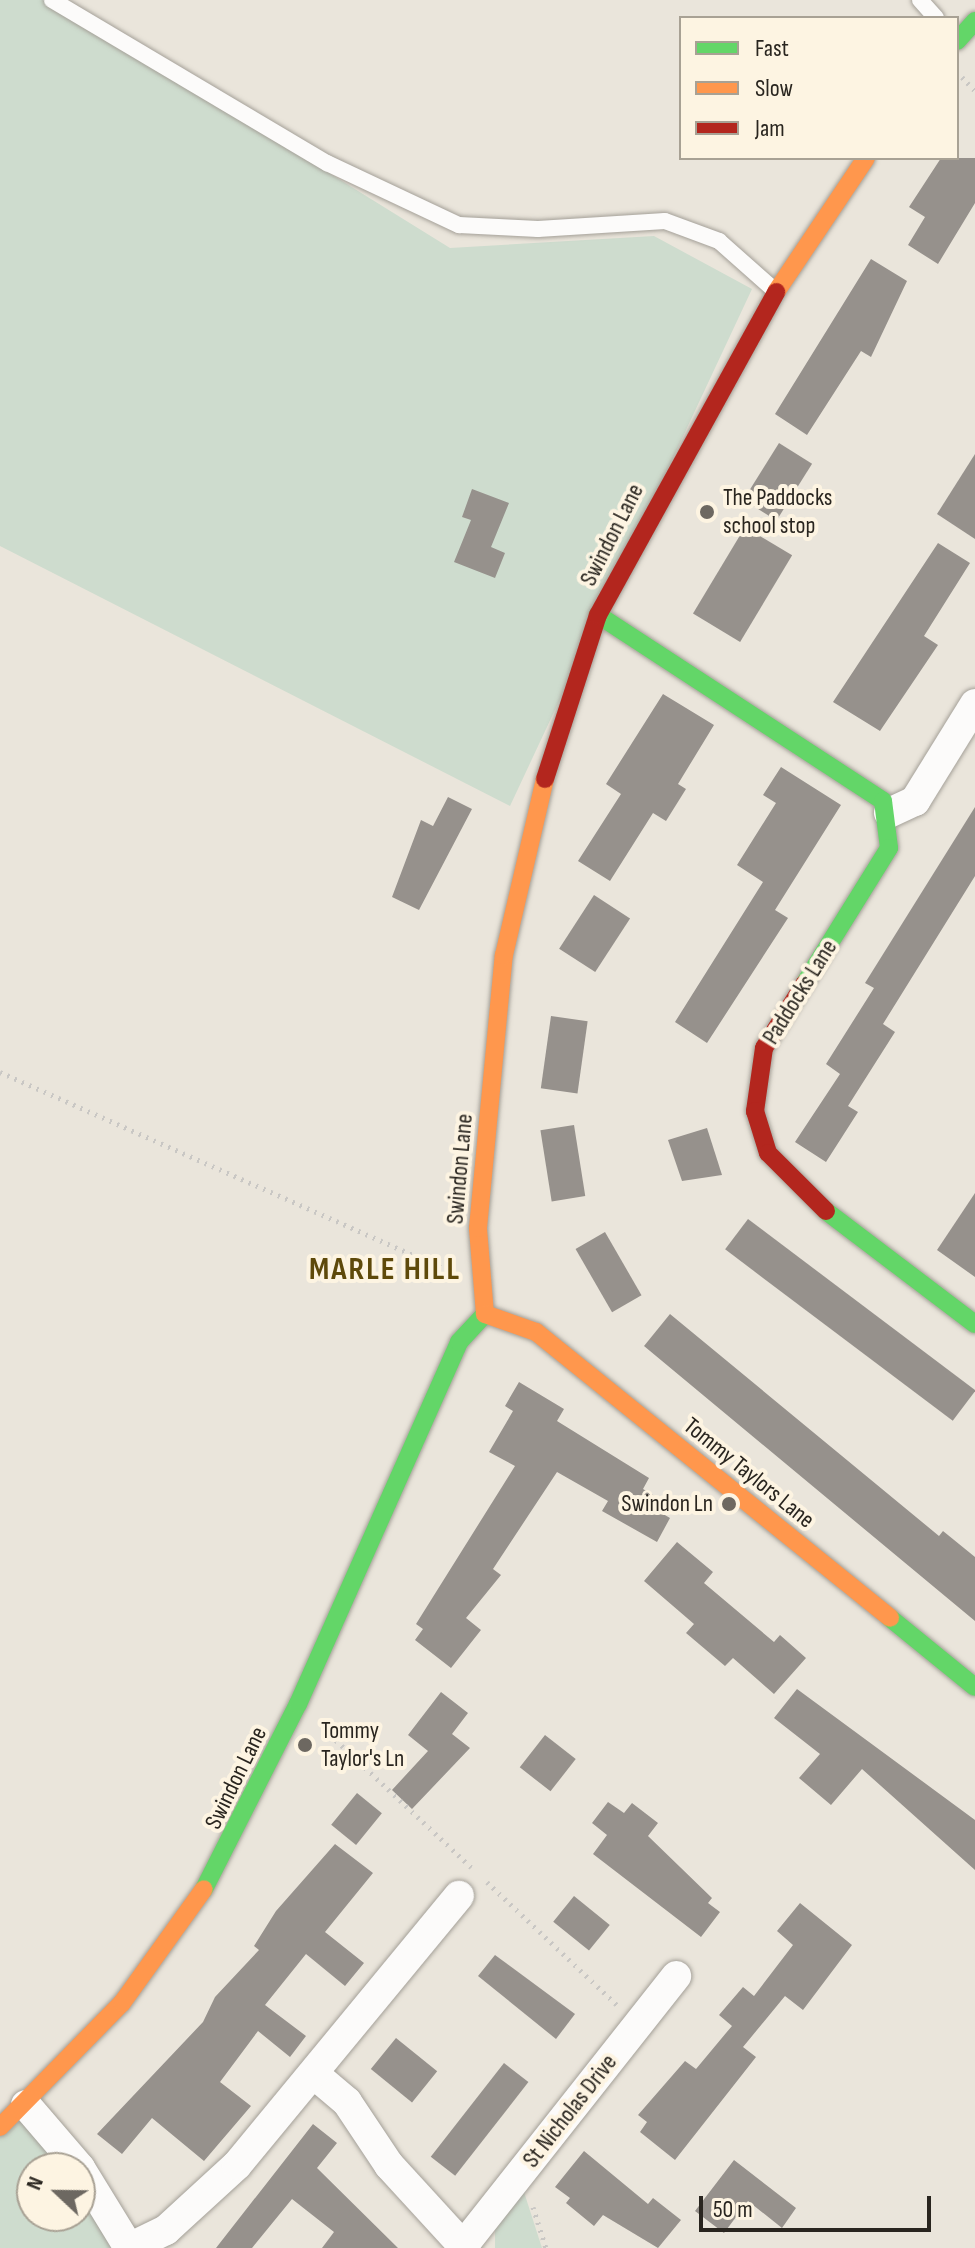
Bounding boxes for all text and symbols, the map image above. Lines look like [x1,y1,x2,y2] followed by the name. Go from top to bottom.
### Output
[679,16,959,160] legend
[755,34,789,63] text: Fast
[755,74,793,103] text: Slow
[755,114,785,143] text: Jam
[574,479,650,591] street label: Swindon Lane
[723,484,832,540] place label: The Paddocks school stop
[698,503,716,521] marker: The Paddocks school stop
[757,934,843,1050] street label: Paddocks Lane
[441,1113,479,1225] street label: Swindon Lane
[309,1251,461,1289] district label: MARLE HILL
[678,1412,820,1534] street label: Tommy Taylors Lane
[621,1490,713,1518] place label: Swindon Ln
[720,1495,738,1513] marker: Swindon Ln
[321,1717,404,1773] place label: Tommy Taylor's Ln
[199,1722,273,1834] street label: Swindon Lane
[296,1736,314,1754] marker: Tommy Taylor's Ln
[517,2049,623,2173] street label: St Nicholas Drive
[16,2152,96,2232] north arrow
[20,2173,50,2194] text: N
[703,2180,935,2230] scale bar
[713,2195,753,2224] text: 50 m

